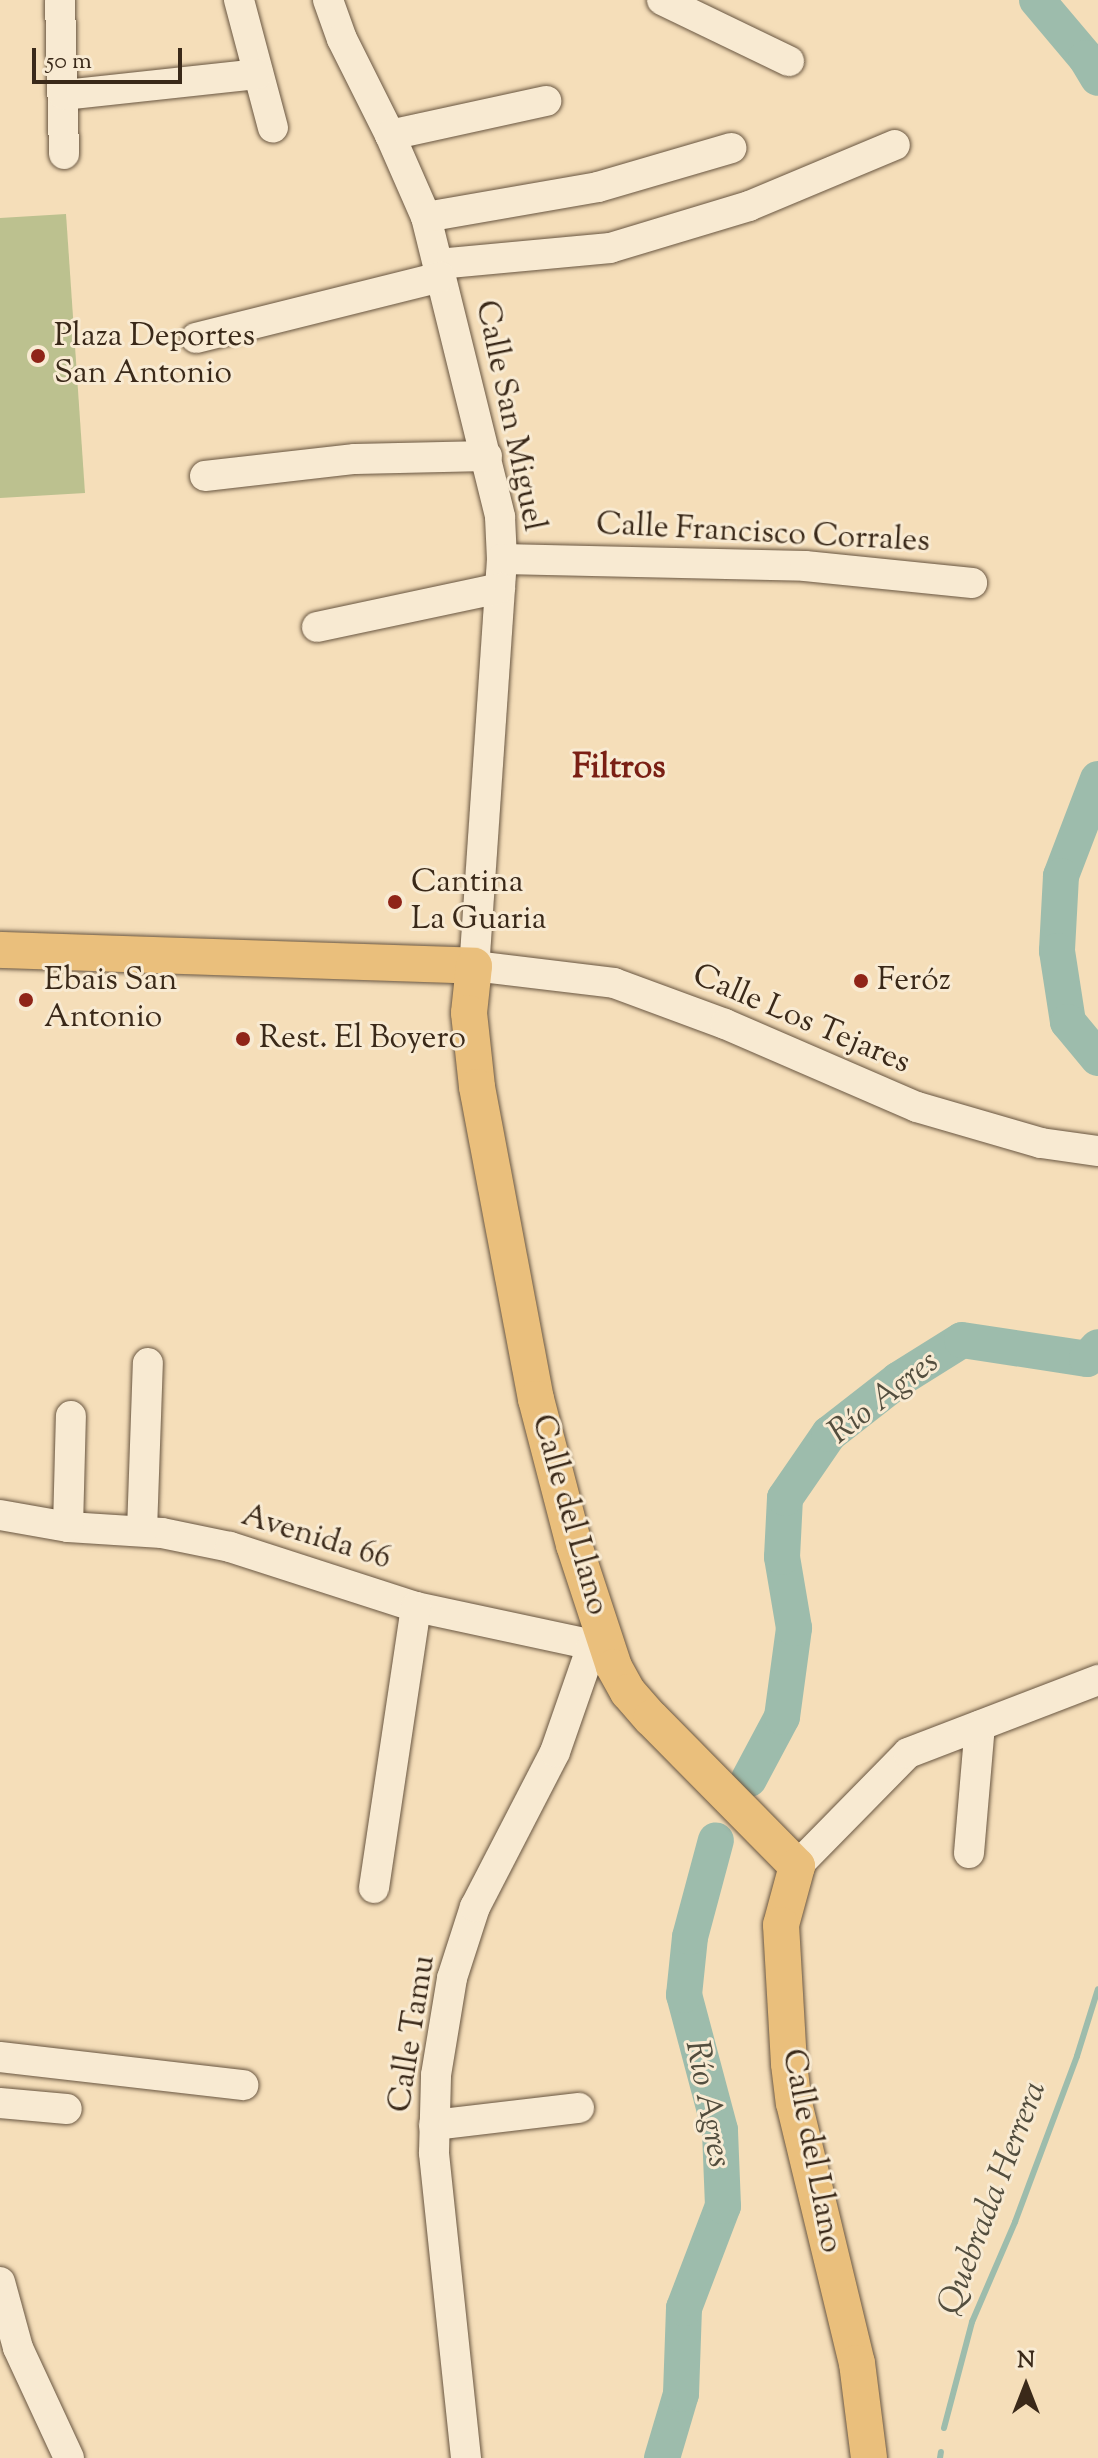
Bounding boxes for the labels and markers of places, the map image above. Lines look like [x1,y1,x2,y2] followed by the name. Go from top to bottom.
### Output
[54,319,255,394] place label: Plaza Deportes San Antonio
[29,347,47,365] marker: Plaza Deportes San Antonio
[411,865,547,940] place label: Cantina La Guaria
[386,893,404,911] marker: Cantina La Guaria
[877,962,951,1000] place label: Feróz
[44,963,177,1038] place label: Ebais San Antonio
[852,972,870,990] marker: Feróz
[15,989,37,1011] marker: Ebais San Antonio
[259,1020,466,1058] place label: Rest. El Boyero
[234,1030,252,1048] marker: Rest. El Boyero

